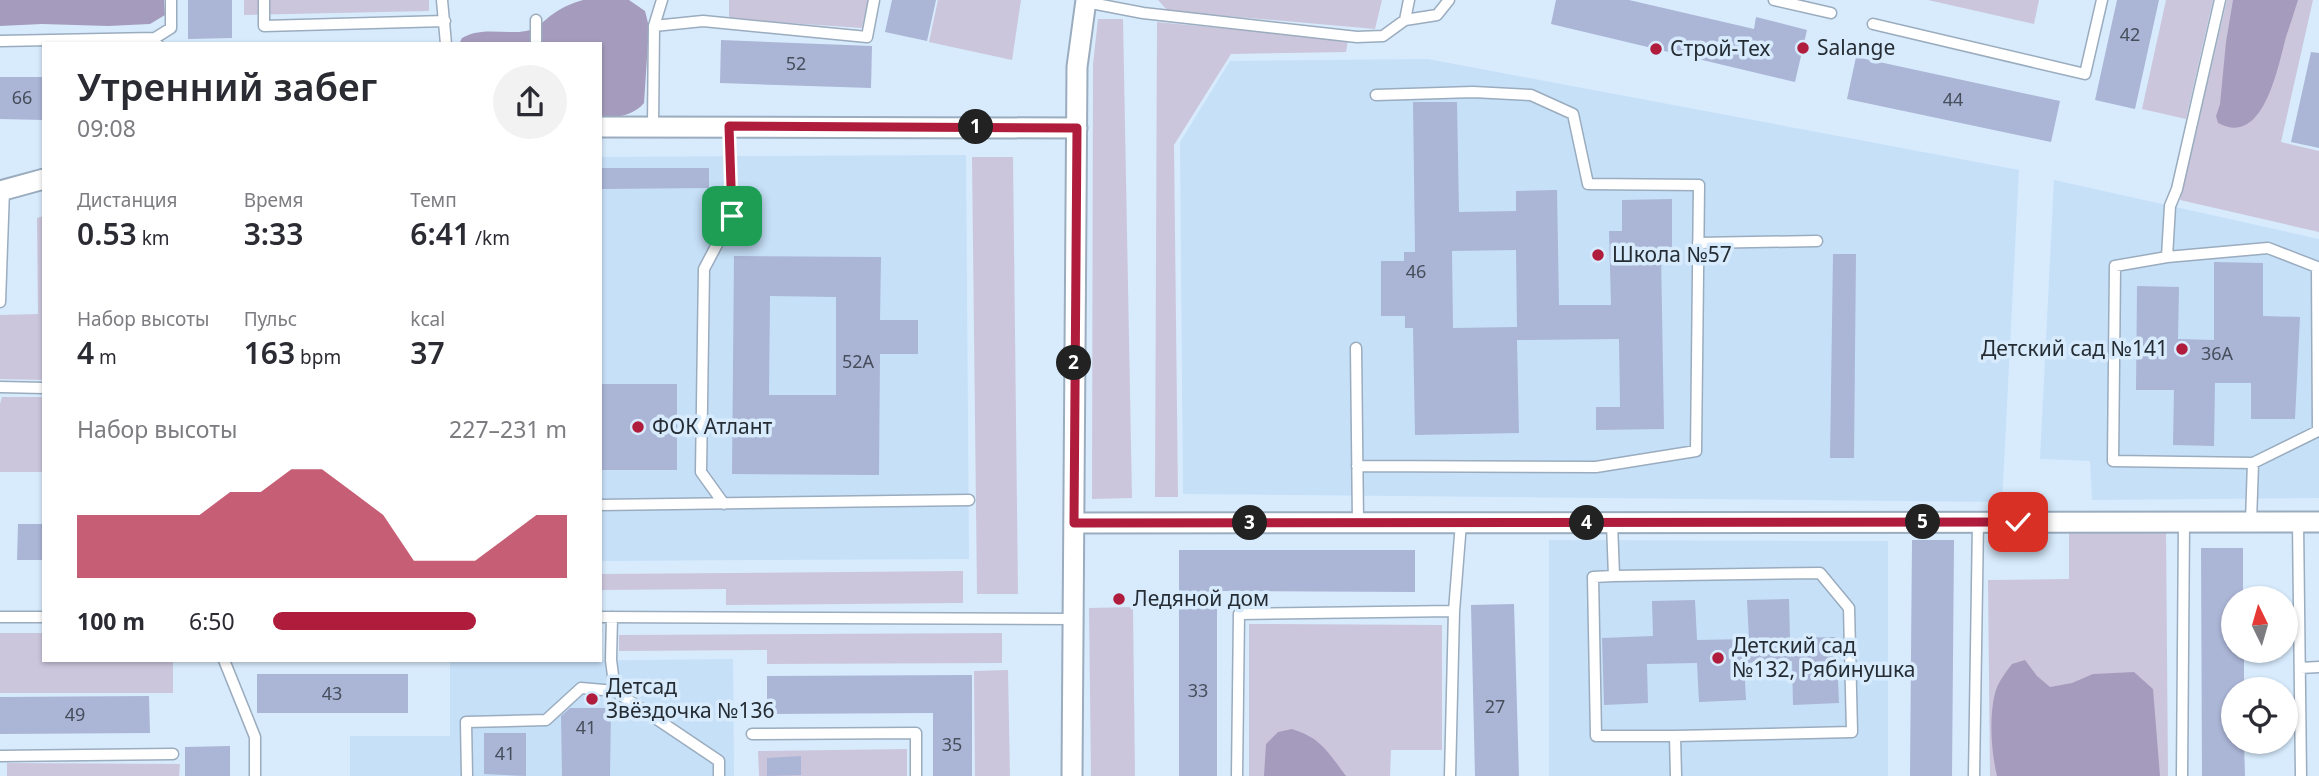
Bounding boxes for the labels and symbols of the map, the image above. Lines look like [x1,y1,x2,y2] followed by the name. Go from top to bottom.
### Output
[2120,22,2140,46] house number: 42
[1817,33,1895,61] place label: Salange
[1670,34,1770,62] place label: Строй-Тех
[1795,40,1811,56] marker: Salange
[1648,41,1664,57] marker: Строй-Тех
[786,51,806,75] house number: 52
[12,85,32,109] house number: 66
[1943,87,1963,111] house number: 44
[958,110,993,144] pin: 1
[702,186,762,246] pin
[1612,240,1732,268] place label: Школа №57
[1590,247,1606,263] marker: Школа №57
[1406,259,1426,283] house number: 46
[1981,334,2168,362] place label: Детский сад №141
[2174,341,2190,357] marker: Детский сад №141
[2201,341,2234,365] house number: 36А
[1056,346,1092,380] pin: 2
[842,349,875,373] house number: 52А
[652,412,773,440] place label: ФОК Атлант
[630,419,646,435] marker: ФОК Атлант
[1988,492,2048,552] pin
[1906,504,1940,540] pin: 5
[1232,505,1268,540] pin: 3
[1570,505,1604,540] pin: 4
[1133,584,1269,612] place label: Ледяной дом
[2221,586,2298,663] north arrow
[1111,591,1127,607] marker: Ледяной дом
[1732,631,1916,683] place label: Детский сад №132, Рябинушка
[1710,650,1726,666] marker: Детский сад №132, Рябинушка
[606,672,774,724] place label: Детсад Звёздочка №136
[1188,678,1208,702] house number: 33
[322,681,342,705] house number: 43
[584,691,600,707] marker: Детсад Звёздочка №136
[1485,694,1505,718] house number: 27
[65,702,85,726] house number: 49
[576,715,596,739] house number: 41
[942,732,962,756] house number: 35
[495,741,515,765] house number: 41

